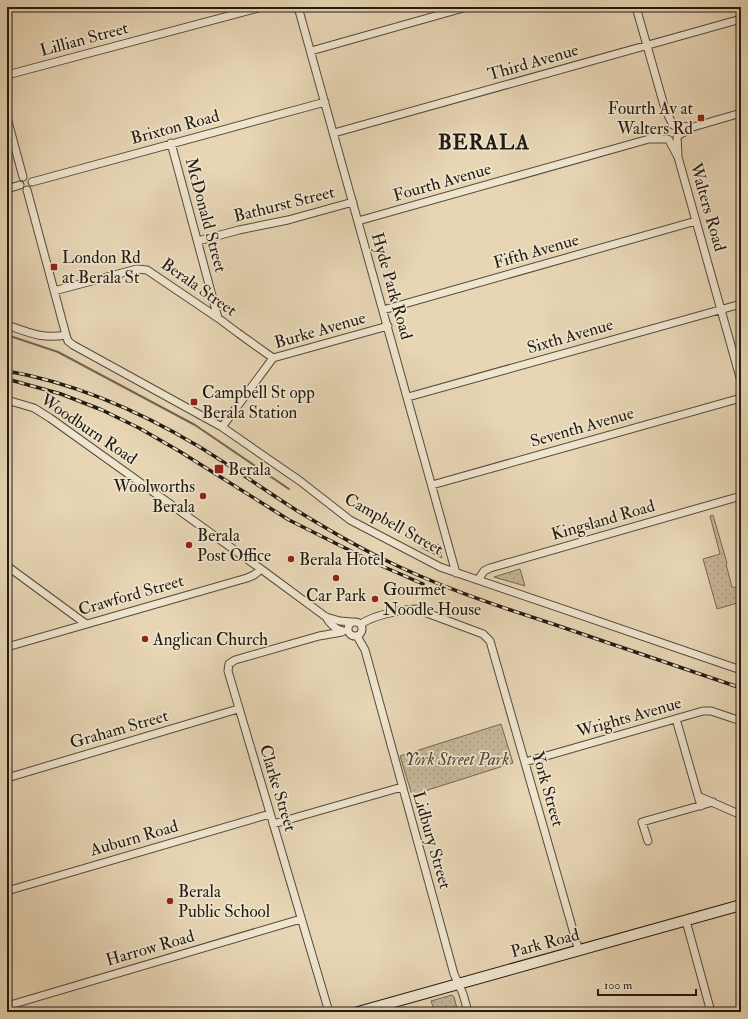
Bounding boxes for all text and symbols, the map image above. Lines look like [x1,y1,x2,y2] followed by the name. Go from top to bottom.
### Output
[38,17,131,61] street label: Lillian Street
[485,39,581,85] street label: Third Avenue
[608,98,694,139] place label: Fourth Av at Walters Rd
[128,105,222,149] street label: Brixton Road
[696,113,706,123] marker: Fourth Av at Walters Rd
[438,129,530,156] district label: BERALA
[181,155,232,275] street label: McDonald Street
[391,158,493,206] street label: Fourth Avenue
[685,159,731,254] street label: Walters Road
[231,181,337,227] street label: Bathurst Street
[491,229,581,273] street label: Fifth Avenue
[366,230,417,343] street label: Hyde Park Road
[62,247,141,288] place label: London Rd at Berala St
[157,253,241,321] street label: Berala Street
[49,262,59,272] marker: London Rd at Berala St
[272,307,368,353] street label: Burke Avenue
[524,314,616,358] street label: Sixth Avenue
[202,382,315,423] place label: Campbell St opp Berala Station
[36,388,142,469] street label: Woodburn Road
[189,397,199,407] marker: Campbell St opp Berala Station
[528,402,636,452] street label: Seventh Avenue
[228,459,272,480] place label: Berala
[213,463,225,475] marker: Berala
[113,476,196,517] place label: Woolworths Berala
[340,488,448,561] street label: Campbell Street
[198,491,208,501] marker: Woolworths Berala
[549,495,658,545] street label: Kingsland Road
[197,525,271,566] place label: Berala Post Office
[184,540,194,550] marker: Berala Post Office
[299,549,385,570] place label: Berala Hotel
[286,554,296,564] marker: Berala Hotel
[76,570,187,620] street label: Crawford Street
[331,573,341,583] marker: Car Park
[383,579,481,620] place label: Gourmet Noodle House
[306,585,366,606] place label: Car Park
[370,594,380,604] marker: Gourmet Noodle House
[152,629,268,650] place label: Anglican Church
[140,634,150,644] marker: Anglican Church
[573,692,684,742] street label: Wrights Avenue
[67,705,171,753] street label: Graham Street
[255,742,301,834] street label: Clarke Street
[405,749,509,770] park label: York Street Park
[527,749,569,829] street label: York Street
[407,789,456,892] street label: Lidbury Street
[87,815,181,861] street label: Auburn Road
[178,881,271,922] place label: Berala Public School
[165,896,175,906] marker: Berala Public School
[508,924,582,962] street label: Park Road
[103,925,197,971] street label: Harrow Road
[598,971,696,997] scale bar
[604,978,633,993] text: 100 m

